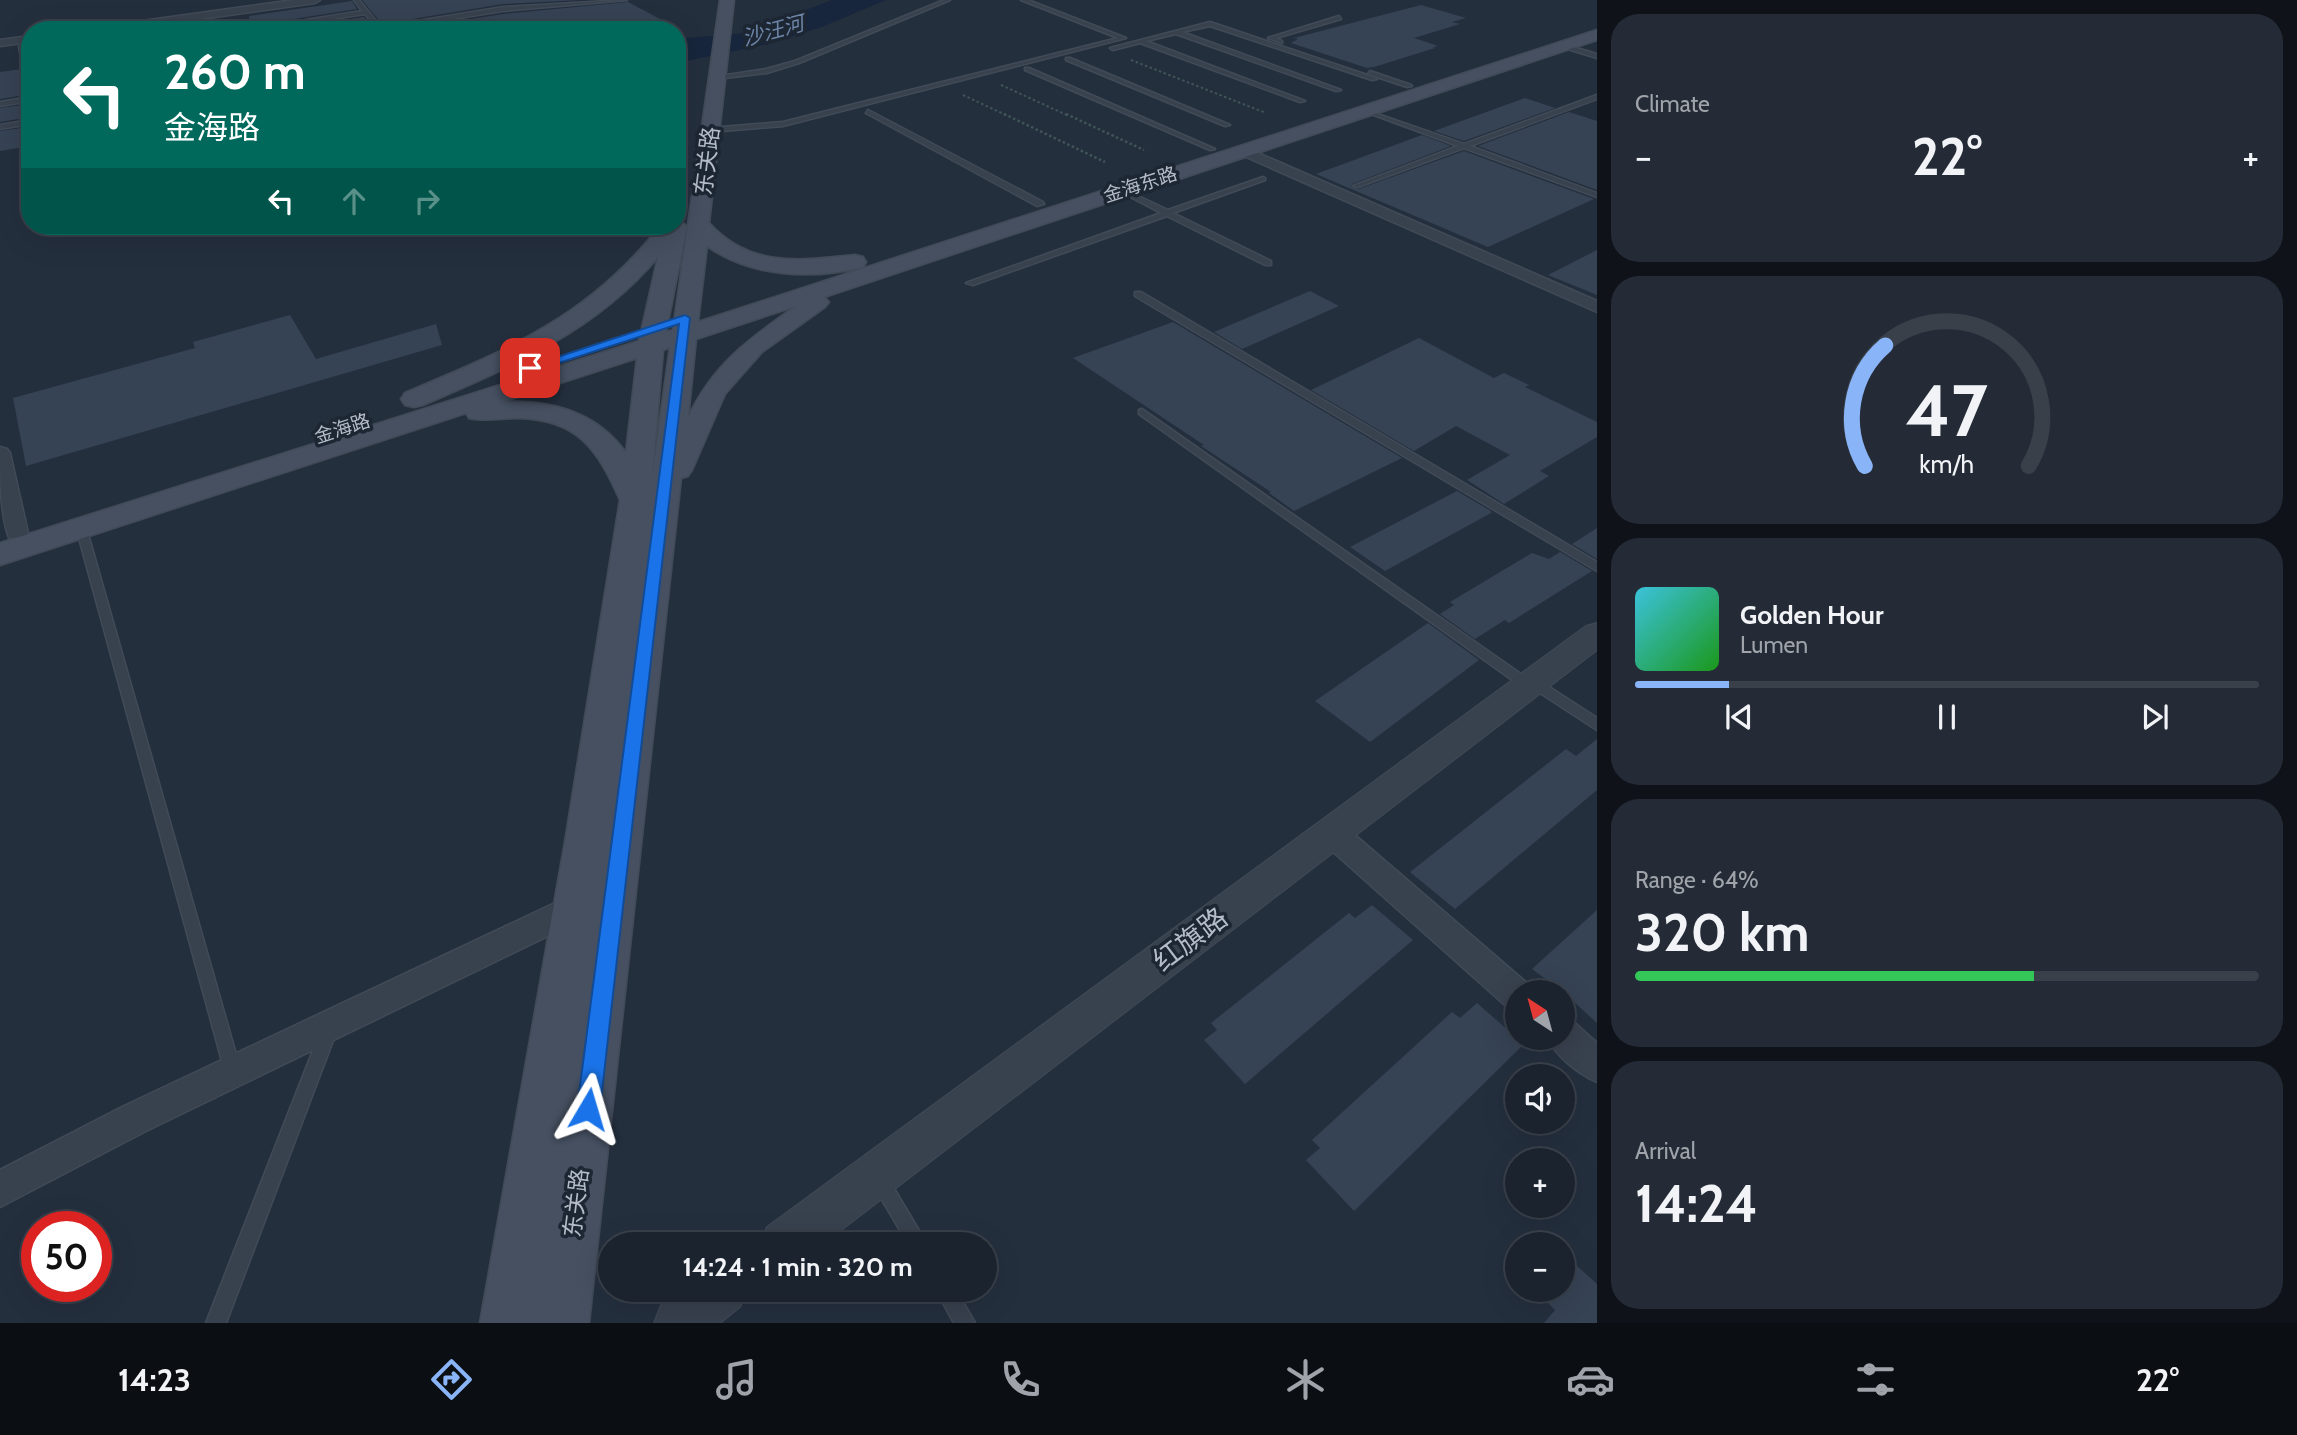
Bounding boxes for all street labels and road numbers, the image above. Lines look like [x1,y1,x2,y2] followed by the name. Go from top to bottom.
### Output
[689,125,725,197] street label: 东关路
[1100,162,1180,207] street label: 金海东路
[311,409,373,448] street label: 金海路
[1146,900,1234,978] street label: 红旗路
[558,1167,594,1239] street label: 东关路

